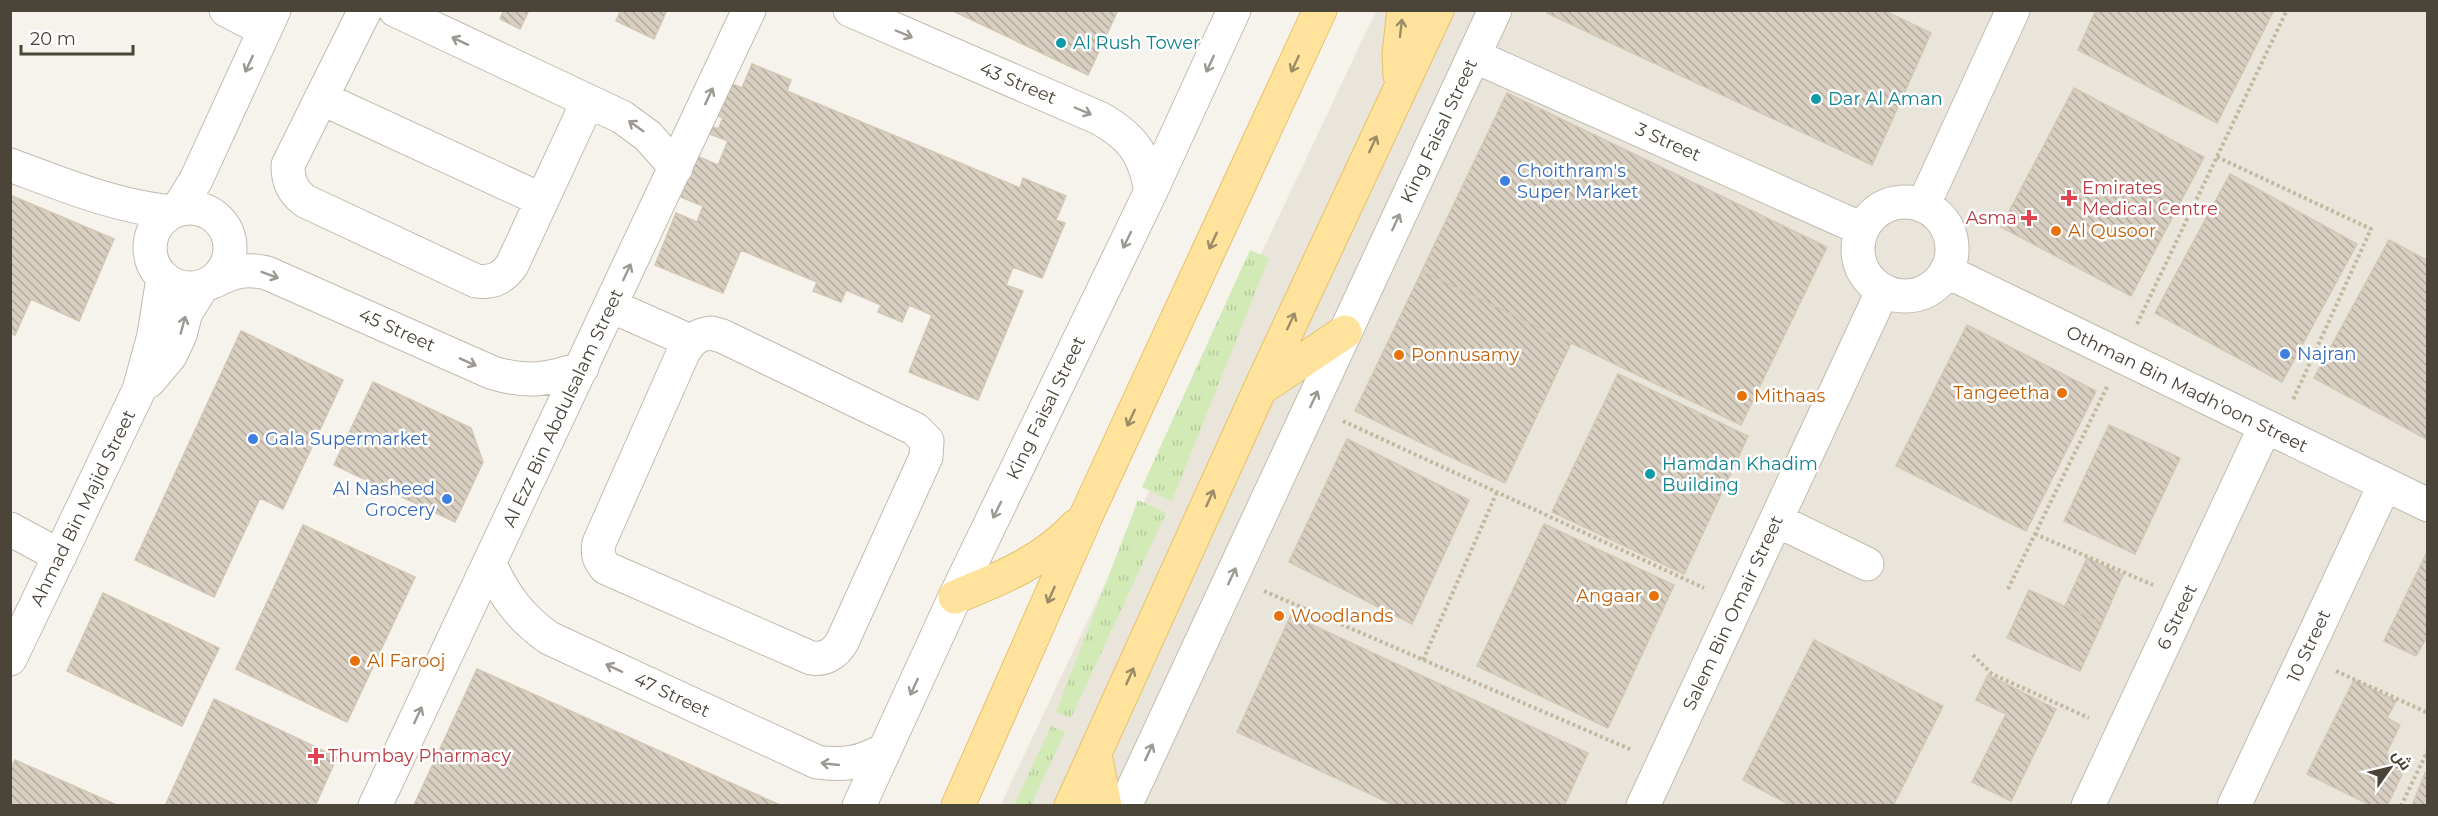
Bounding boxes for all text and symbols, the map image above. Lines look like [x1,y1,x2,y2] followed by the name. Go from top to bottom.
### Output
[21,18,134,56] scale bar
[1396,18,1407,38] one-way arrow
[30,28,76,50] text: 20 m
[894,29,913,40] one-way arrow
[1073,32,1200,54] place label: Al Rush Tower
[452,35,470,47] one-way arrow
[1054,36,1068,50] marker: Al Rush Tower
[243,54,255,72] one-way arrow
[1203,54,1215,72] one-way arrow
[1289,54,1300,72] one-way arrow
[1396,55,1482,207] street label: King Faisal Street
[976,57,1060,109] street label: 43 Street
[704,87,716,105] one-way arrow
[1828,88,1943,110] place label: Dar Al Aman
[1809,92,1823,106] marker: Dar Al Aman
[1073,106,1092,117] one-way arrow
[1632,118,1704,166] street label: 3 Street
[628,120,644,132] one-way arrow
[1369,135,1380,153] one-way arrow
[1517,160,1639,203] place label: Choithram's Super Market
[1498,174,1512,188] marker: Choithram's Super Market
[2082,177,2218,220] place label: Emirates Medical Centre
[2060,189,2078,207] marker: Emirates Medical Centre
[1966,207,2017,229] place label: Asma
[2022,211,2036,225] marker: Asma
[1391,214,1403,232] one-way arrow
[2068,220,2156,242] place label: Al Qusoor
[2049,224,2063,238] marker: Al Qusoor
[1121,231,1133,249] one-way arrow
[1207,231,1219,249] one-way arrow
[621,264,633,282] one-way arrow
[260,270,279,281] one-way arrow
[498,285,628,531] street label: Al Ezz Bin Abdulsalam Street
[355,303,439,357] street label: 45 Street
[1286,312,1298,330] one-way arrow
[177,316,189,335] one-way arrow
[2063,321,2311,457] street label: Othman Bin Madh'oon Street
[1002,333,1090,483] street label: King Faisal Street
[2297,343,2356,365] place label: Najran
[1411,344,1520,366] place label: Ponnusamy
[2278,347,2292,361] marker: Najran
[1392,348,1406,362] marker: Ponnusamy
[458,357,476,368] one-way arrow
[1953,382,2050,404] place label: Tangeetha
[1754,385,1826,407] place label: Mithaas
[2055,386,2069,400] marker: Tangeetha
[1735,389,1749,403] marker: Mithaas
[1309,390,1321,408] one-way arrow
[26,406,140,610] street label: Ahmad Bin Majid Street
[1125,408,1137,426] one-way arrow
[265,428,428,450] place label: Gala Supermarket
[246,432,260,446] marker: Gala Supermarket
[1662,453,1818,496] place label: Hamdan Khadim Building
[1643,467,1657,481] marker: Hamdan Khadim Building
[332,478,435,521] place label: Al Nasheed Grocery
[1205,490,1217,508] one-way arrow
[440,492,454,506] marker: Al Nasheed Grocery
[990,501,1002,519] one-way arrow
[1678,512,1788,714] street label: Salem Bin Omair Street
[1226,567,1238,585] one-way arrow
[2152,581,2202,653] street label: 6 Street
[1576,585,1642,607] place label: Angaar
[1045,586,1056,604] one-way arrow
[1647,589,1661,603] marker: Angaar
[1291,605,1394,627] place label: Woodlands
[2283,606,2335,686] street label: 10 Street
[1272,609,1286,623] marker: Woodlands
[367,650,446,672] place label: Al Farooj
[348,654,362,668] marker: Al Farooj
[605,662,623,673] one-way arrow
[1125,667,1136,686] one-way arrow
[631,668,713,722] street label: 47 Street
[907,677,919,695] one-way arrow
[413,706,425,724] one-way arrow
[2360,738,2420,798] north arrow
[1144,744,1156,762] one-way arrow
[328,745,511,767] place label: Thumbay Pharmacy
[2388,746,2416,774] text: ش
[309,749,323,763] marker: Thumbay Pharmacy
[821,758,840,769] one-way arrow

